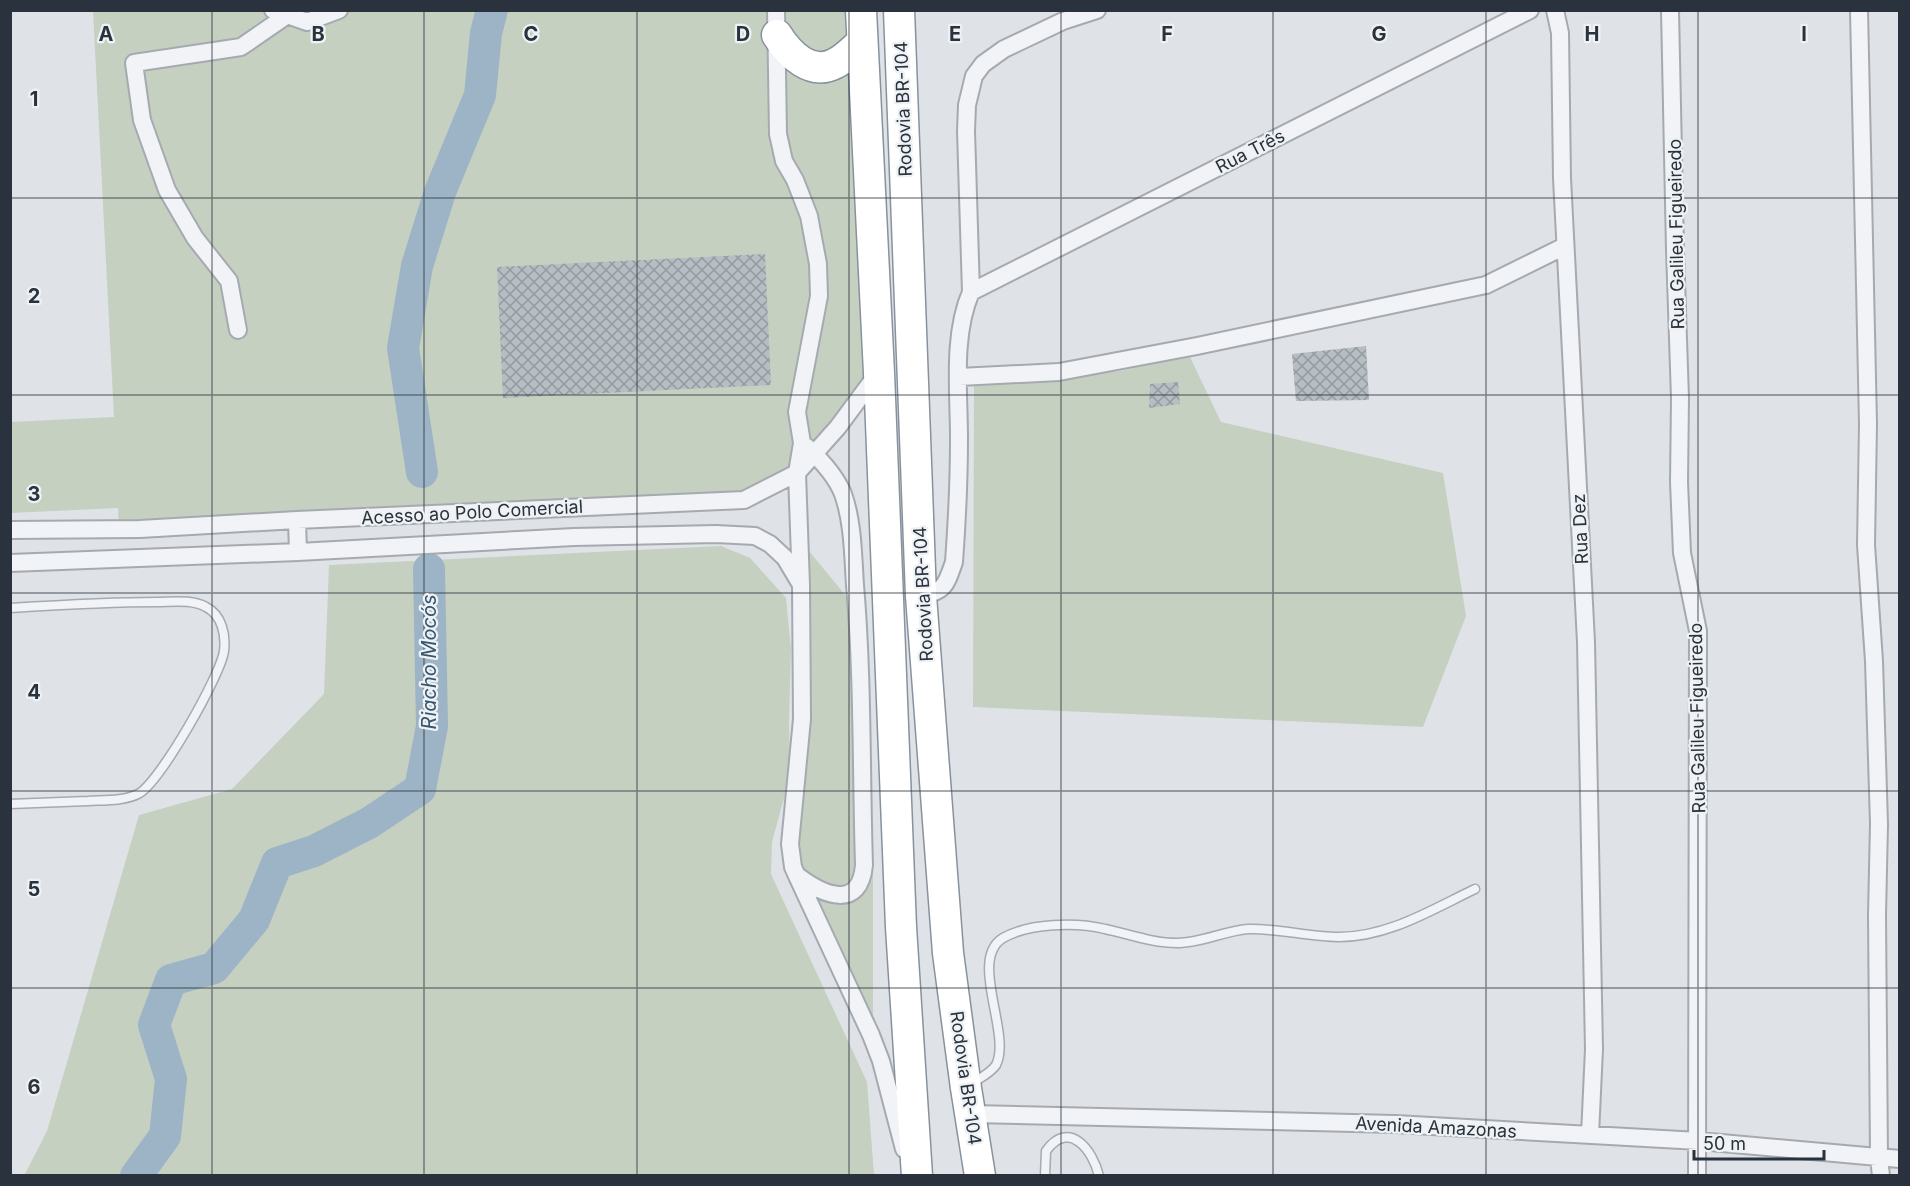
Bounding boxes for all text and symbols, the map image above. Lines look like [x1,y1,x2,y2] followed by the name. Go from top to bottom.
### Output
[99,22,114,46] text: A
[311,22,325,46] text: B
[524,22,538,46] text: C
[736,22,750,46] text: D
[949,22,961,46] text: E
[1161,22,1173,46] text: F
[1371,22,1387,46] text: G
[1585,22,1599,46] text: H
[1801,22,1807,46] text: I
[890,41,916,177] street label: Rodovia BR-104
[30,87,38,111] text: 1
[1212,125,1288,177] street label: Rua Três
[1664,139,1688,329] street label: Rua Galileu Figueiredo
[28,284,40,308] text: 2
[28,482,40,506] text: 3
[1568,493,1592,565] street label: Rua Dez
[360,496,584,528] street label: Acesso ao Polo Comercial
[909,526,937,662] street label: Rodovia BR-104
[417,595,441,729] water label: Riacho Mocós
[1685,623,1709,813] street label: Rua Galileu Figueiredo
[27,680,41,704] text: 4
[28,877,40,901] text: 5
[946,1010,986,1146] street label: Rodovia BR-104
[28,1075,41,1099] text: 6
[1355,1112,1517,1142] street label: Avenida Amazonas
[1694,1123,1824,1161] scale bar
[1703,1133,1746,1154] text: 50 m

